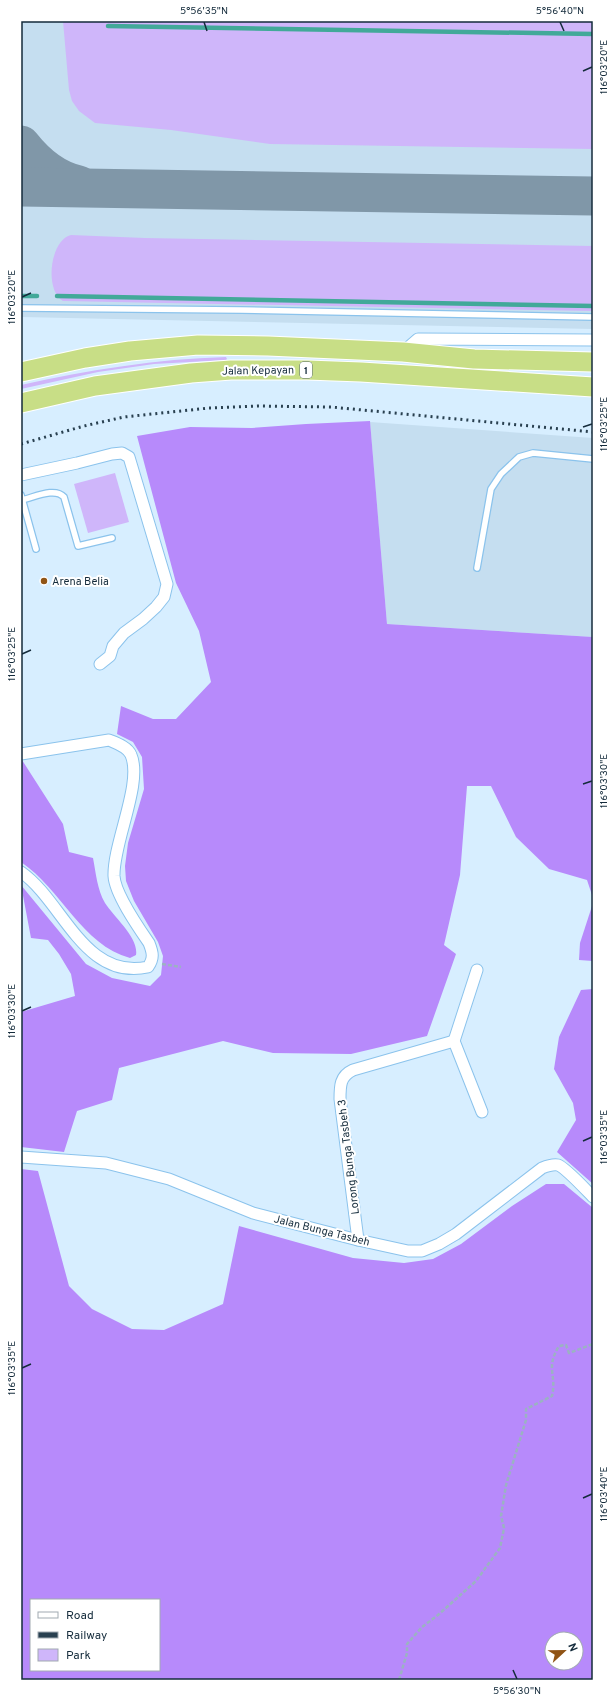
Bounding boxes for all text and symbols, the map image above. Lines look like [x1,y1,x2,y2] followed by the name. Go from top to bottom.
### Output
[180,5,228,18] text: 5°56'35"N
[536,5,584,18] text: 5°56'40"N
[598,40,611,94] text: 116°03'20"E
[6,270,19,324] text: 116°03'20"E
[300,362,312,378] road number: 1
[222,363,294,379] street label: Jalan Kepayan
[598,397,611,451] text: 116°03'25"E
[52,575,109,589] place label: Arena Belia
[39,576,49,586] marker: Arena Belia
[6,627,19,681] text: 116°03'25"E
[598,754,611,808] text: 116°03'30"E
[6,984,19,1038] text: 116°03'30"E
[335,1099,363,1215] street label: Lorong Bunga Tasbeh 3
[598,1110,611,1164] text: 116°03'35"E
[272,1212,371,1250] street label: Jalan Bunga Tasbeh
[6,1341,19,1395] text: 116°03'35"E
[598,1467,611,1521] text: 116°03'40"E
[30,1599,160,1671] legend
[66,1608,94,1624] text: Road
[66,1628,107,1644] text: Railway
[544,1631,584,1671] north arrow
[564,1641,580,1654] text: N
[66,1648,91,1664] text: Park
[493,1685,541,1698] text: 5°56'30"N

